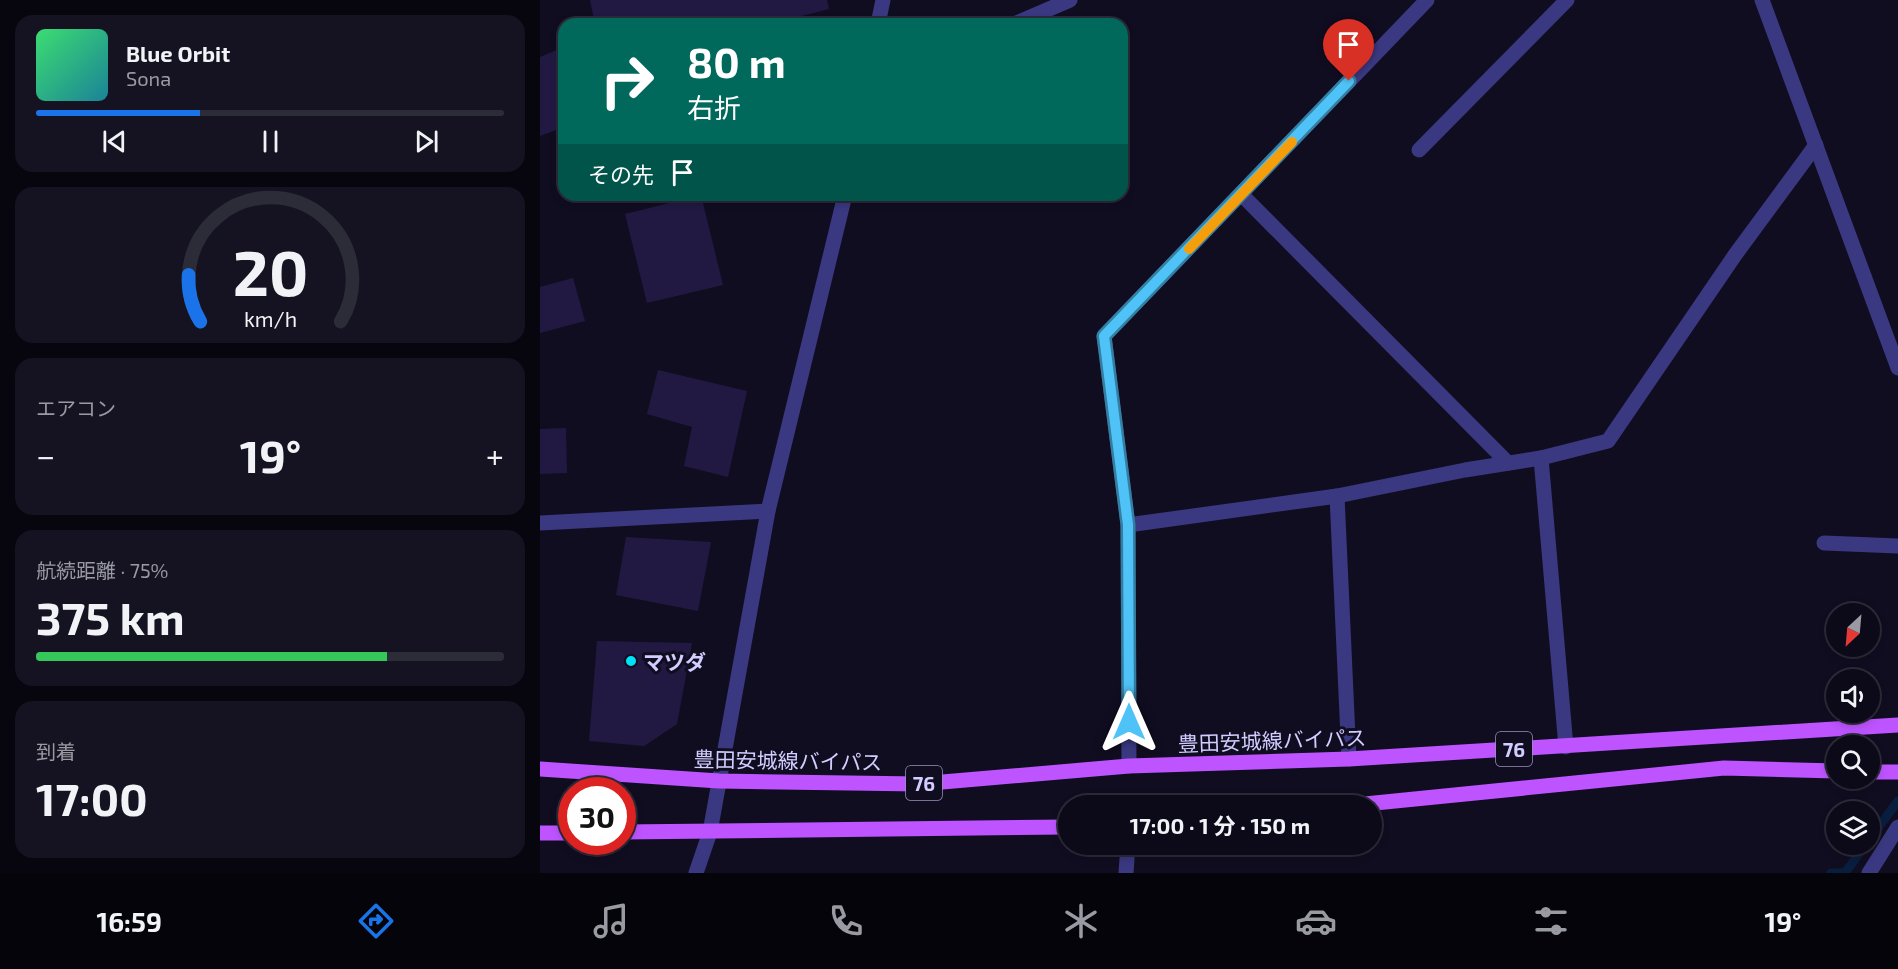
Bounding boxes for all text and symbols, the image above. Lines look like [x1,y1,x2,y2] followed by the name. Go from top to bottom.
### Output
[1323,19,1374,81] pin
[1332,28,1365,61] icon: arrive
[687,36,786,86] text: 80 m
[126,40,230,66] text: Blue Orbit
[588,42,666,120] icon: right
[126,66,171,90] text: Sona
[687,91,741,123] text: 右折
[98,125,131,158] icon: previous
[254,125,287,158] icon: pause
[410,125,443,158] icon: next
[666,156,699,189] icon: arrive
[588,161,654,187] text: その先
[232,234,308,309] text: 20
[243,306,297,331] text: km/h
[36,396,116,420] text: エアコン
[240,428,301,482] text: 19°
[36,435,55,475] text: −
[486,435,504,475] text: +
[36,558,168,582] text: 航続距離 · 75%
[36,590,185,644] text: 375 km
[1826,603,1880,657] north arrow
[1826,603,1880,855] map controls
[643,649,706,674] place label: マツダ
[624,654,638,668] marker: マツダ
[1826,669,1880,723] button: sound
[1097,690,1161,754] position arrow
[1177,724,1367,756] street label: 豊田安城線バイパス
[1496,732,1532,766] road number: 76
[1826,735,1880,789] button: search
[36,739,76,763] text: 到着
[693,746,883,774] street label: 豊田安城線バイパス
[906,766,942,800] road number: 76
[36,771,148,825] text: 17:00
[558,777,636,855] speed limit sign: 30
[1826,801,1880,855] button: layers
[1130,812,1310,838] text: 17:00 · 1 分 · 150 m
[355,900,397,942] icon: directions
[590,900,632,942] icon: music
[825,900,867,942] icon: phone
[1060,900,1102,942] icon: climate
[1295,900,1337,942] icon: car
[1530,900,1572,942] icon: filters
[96,905,162,937] text: 16:59
[1765,905,1801,937] text: 19°

